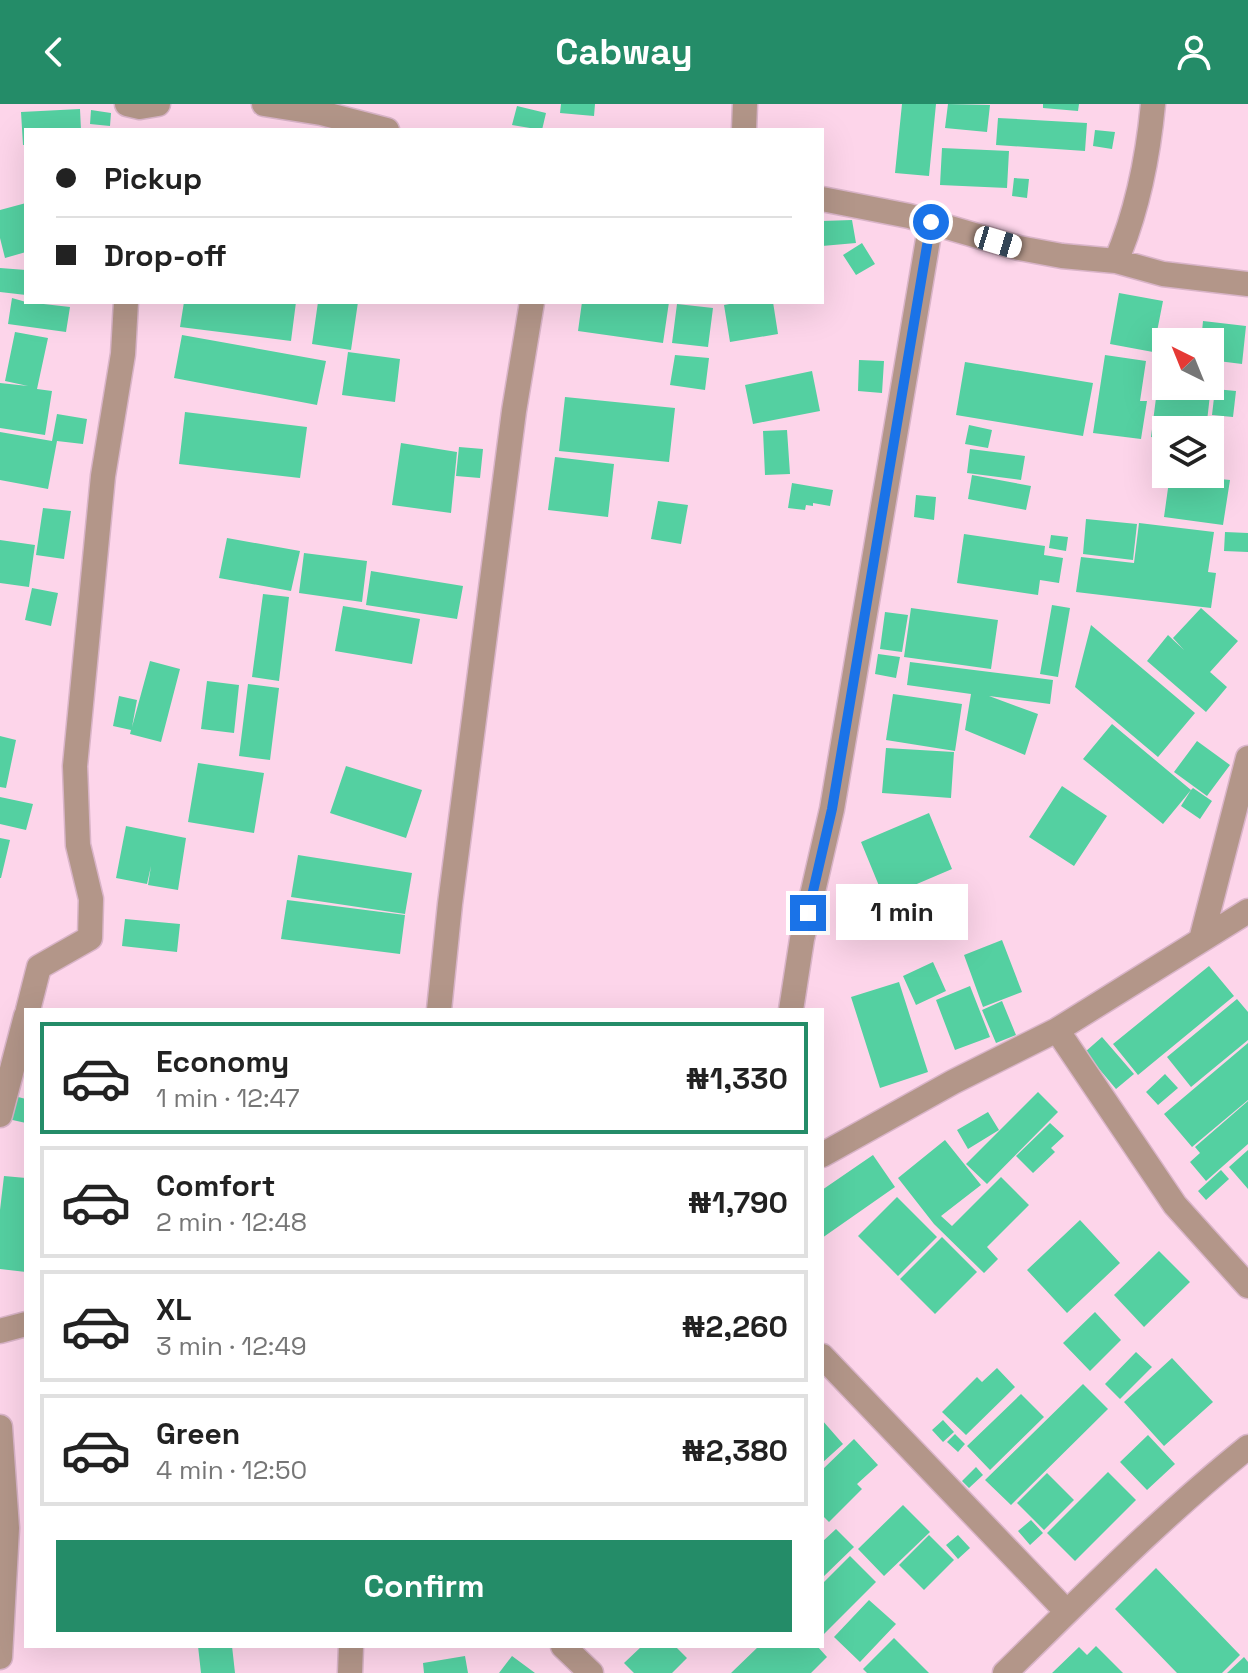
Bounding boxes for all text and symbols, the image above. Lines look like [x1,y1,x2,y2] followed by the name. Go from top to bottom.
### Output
[555,29,693,75] text: Cabway
[32,30,76,74] icon: back
[1172,30,1216,74] icon: person
[104,159,202,198] text: Pickup
[913,204,949,240] route start
[972,224,1024,260] car
[104,236,227,275] text: Drop-off
[1152,328,1224,400] north arrow
[1152,328,1224,488] map controls
[1152,416,1224,488] button: layers
[836,885,968,941] callout: 1 min
[790,895,826,931] route end
[870,895,934,929] text: 1 min
[60,1042,132,1114] icon: car
[156,1042,289,1081] text: Economy
[686,1059,788,1098] text: ₦1,330
[156,1081,300,1115] text: 1 min · 12:47
[60,1166,132,1238] icon: car
[156,1166,275,1205] text: Comfort
[688,1183,788,1222] text: ₦1,790
[156,1205,307,1239] text: 2 min · 12:48
[60,1290,132,1362] icon: car
[156,1290,192,1329] text: XL
[681,1307,788,1346] text: ₦2,260
[156,1329,307,1363] text: 3 min · 12:49
[60,1414,132,1486] icon: car
[156,1414,240,1453] text: Green
[682,1431,788,1470] text: ₦2,380
[156,1453,307,1487] text: 4 min · 12:50
[56,1540,792,1632] button: Confirm

